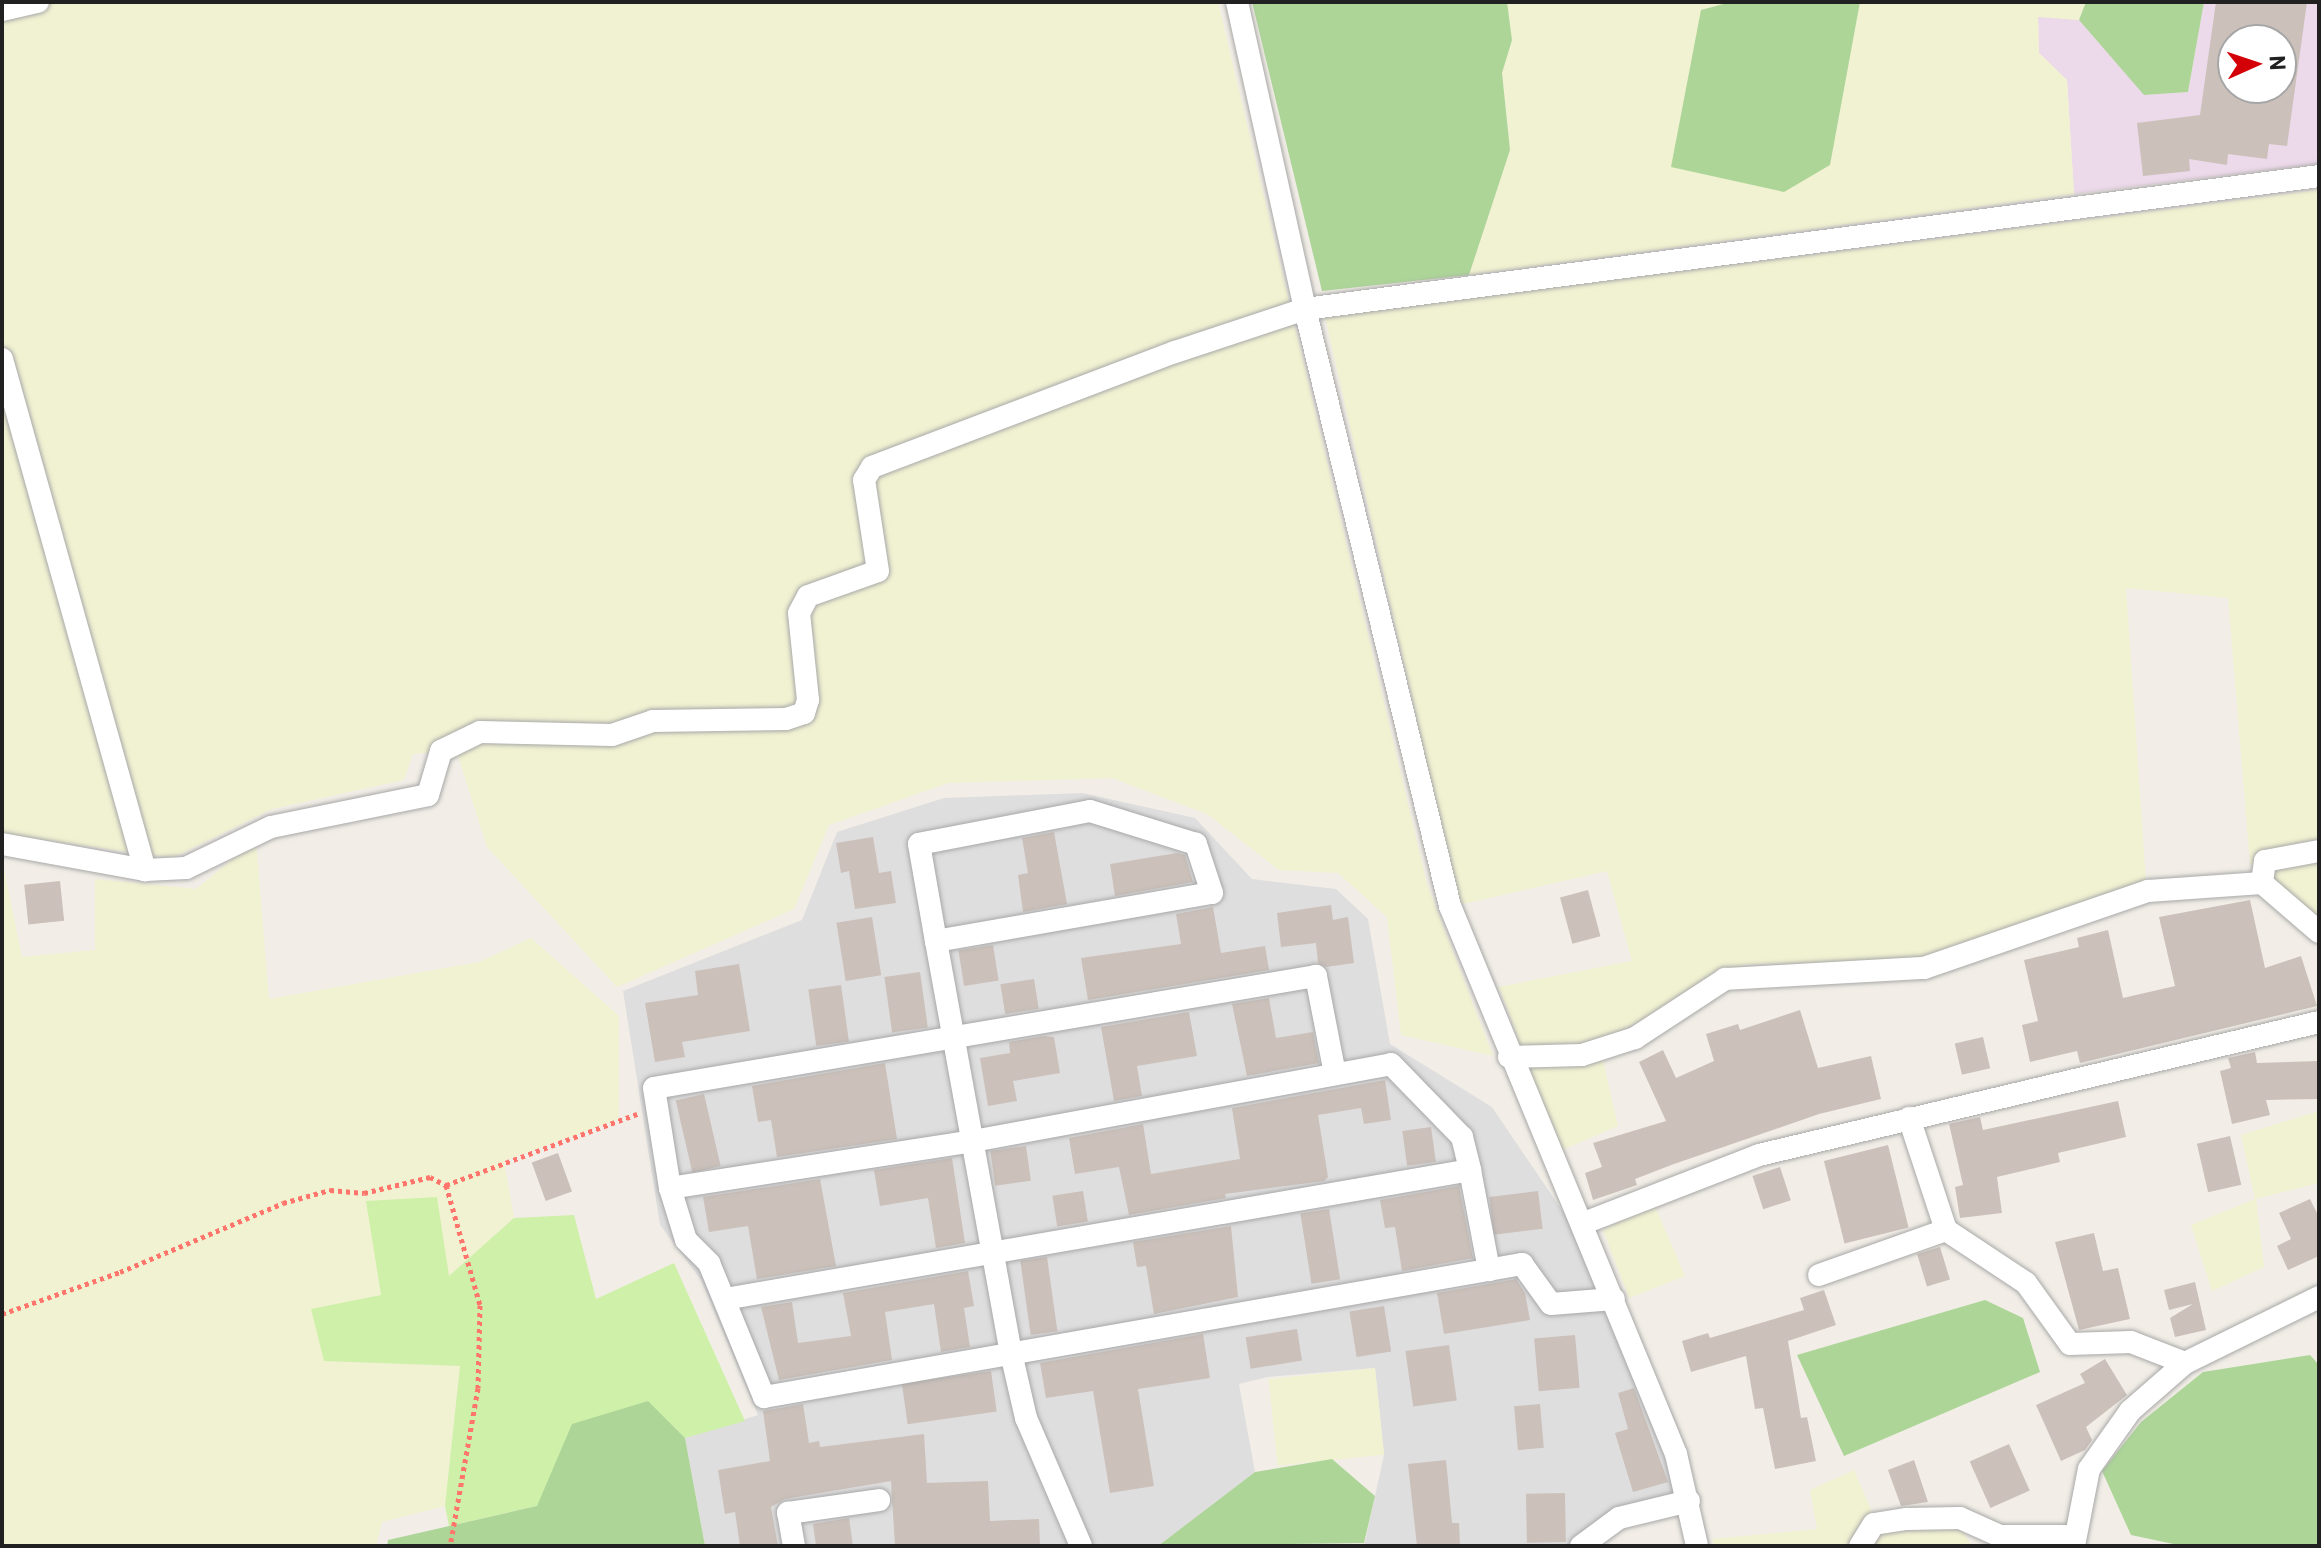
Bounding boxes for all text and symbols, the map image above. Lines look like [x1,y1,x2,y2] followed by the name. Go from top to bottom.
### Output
[2217,24,2297,104] north arrow
[2266,55,2292,71] text: N

